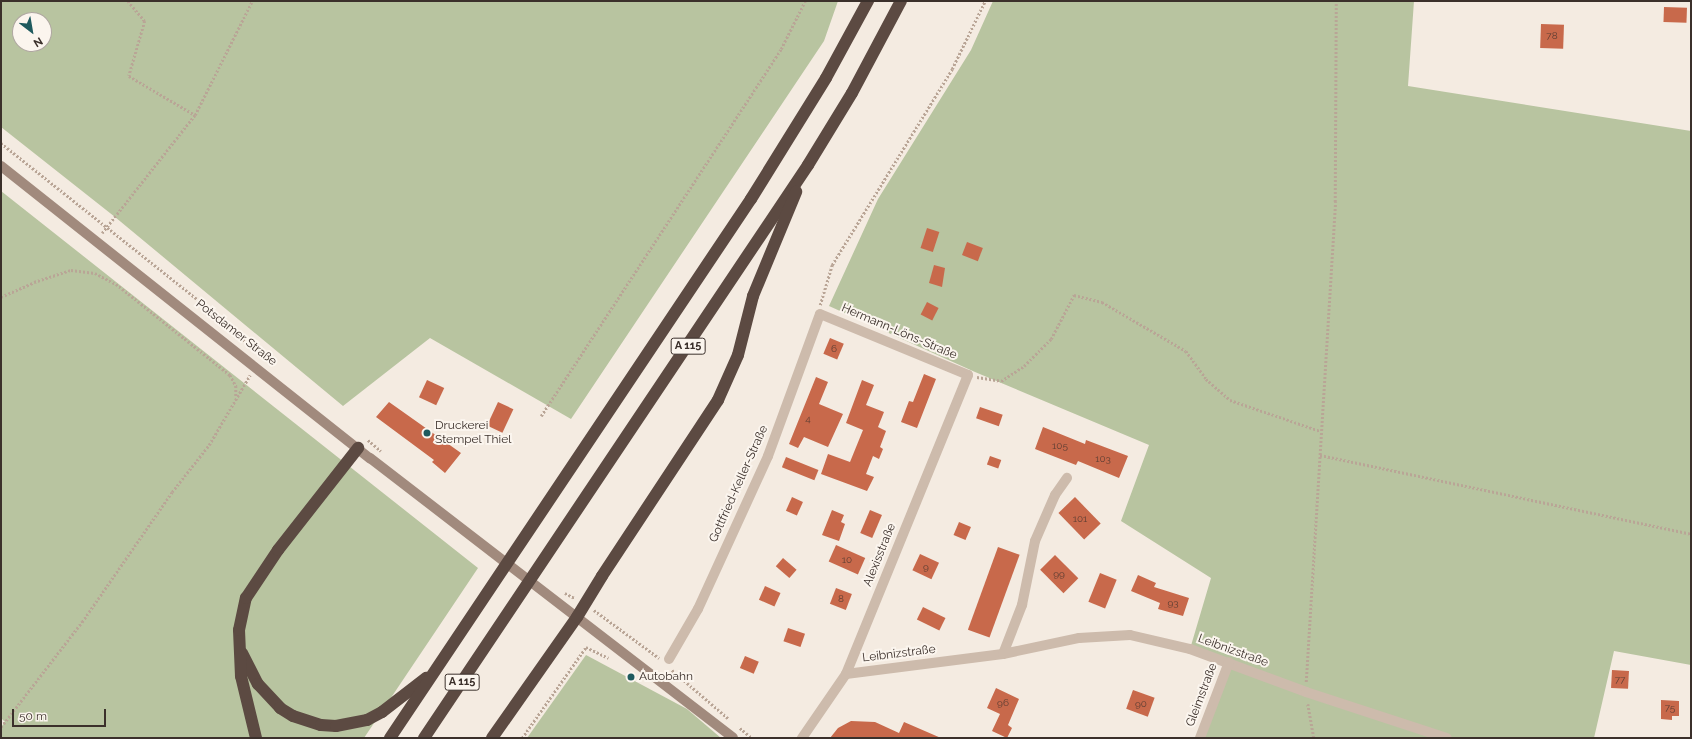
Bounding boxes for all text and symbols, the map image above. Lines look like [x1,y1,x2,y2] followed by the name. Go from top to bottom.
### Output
[12,12,52,52] north arrow
[1546,30,1558,42] house number: 78
[31,34,45,50] text: N
[193,297,279,369] street label: Potsdamer Straße
[839,301,959,363] street label: Hermann-Löns-Straße
[670,337,706,355] road number: A 115
[831,343,837,355] house number: 6
[805,413,811,425] house number: 4
[435,419,512,447] place label: Druckerei Stempel Thiel
[707,423,771,545] street label: Gottfried-Keller-Straße
[422,428,432,438] marker: Druckerei Stempel Thiel
[1052,440,1068,452] house number: 105
[1095,453,1111,465] house number: 103
[1073,513,1087,525] house number: 101
[861,521,899,589] street label: Alexisstraße
[842,554,852,566] house number: 10
[923,561,929,573] house number: 9
[1053,568,1065,580] house number: 99
[838,593,844,605] house number: 8
[1167,597,1179,609] house number: 93
[1196,632,1270,670] street label: Leibnizstraße
[862,642,936,666] street label: Leibnizstraße
[1183,661,1221,729] street label: Gleimstraße
[639,670,693,684] place label: Autobahn
[626,672,636,682] marker: Autobahn
[444,673,480,691] road number: A 115
[1615,674,1625,686] house number: 77
[997,697,1009,709] house number: 96
[1135,698,1147,710] house number: 90
[14,701,108,727] scale bar
[1665,702,1675,714] house number: 75
[19,709,47,723] text: 50 m

